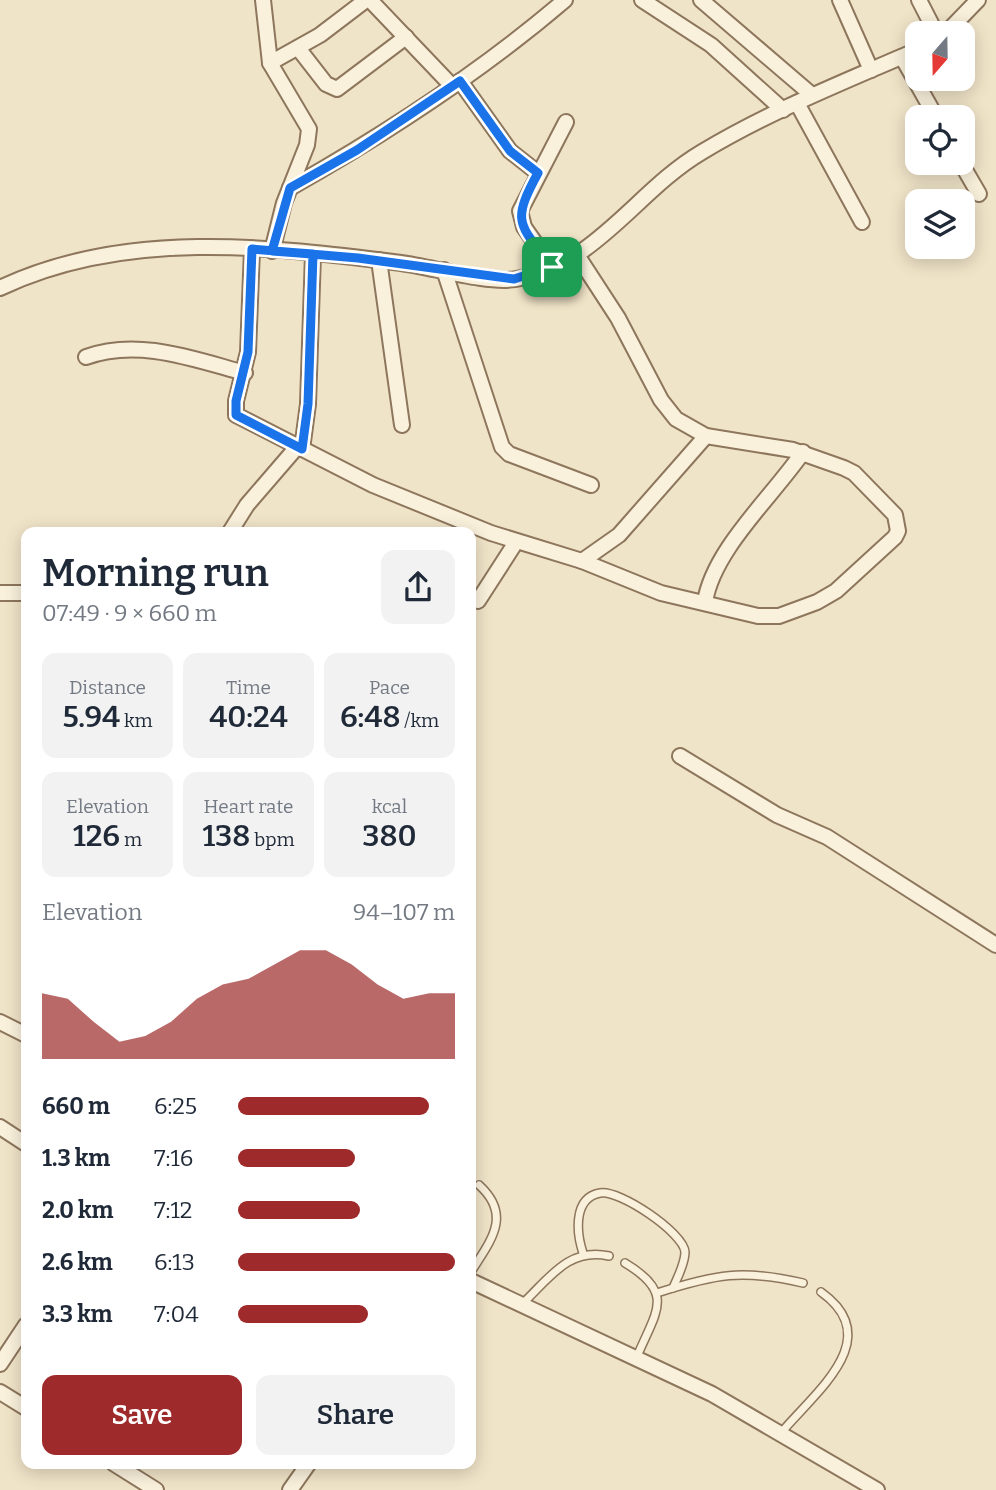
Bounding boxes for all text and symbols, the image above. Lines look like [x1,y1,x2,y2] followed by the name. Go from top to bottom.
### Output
[905,21,975,91] north arrow
[905,21,975,259] map controls
[905,105,975,175] button: locate
[905,189,975,259] button: layers
[522,237,582,297] pin
[533,248,571,286] icon: arrive
[42,550,269,596] text: Morning run
[381,550,455,624] button: share
[42,599,217,627] text: 07:49 · 9 × 660 m
[69,676,146,699] text: Distance
[226,676,271,699] text: Time
[369,676,410,699] text: Pace
[62,699,120,735] text: 5.94
[209,699,288,735] text: 40:24
[340,699,400,735] text: 6:48
[120,709,153,732] text: km
[400,709,439,732] text: /km
[66,795,149,818] text: Elevation
[204,795,293,818] text: Heart rate
[372,795,407,818] text: kcal
[73,818,120,854] text: 126
[202,818,250,854] text: 138
[362,818,417,854] text: 380
[120,828,142,851] text: m
[250,828,295,851] text: bpm
[42,898,142,926] text: Elevation
[353,898,455,926] text: 94–107 m
[42,1092,110,1120] text: 660 m
[154,1092,197,1120] text: 6:25
[42,1144,110,1172] text: 1.3 km
[154,1144,193,1172] text: 7:16
[42,1196,113,1224] text: 2.0 km
[154,1196,192,1224] text: 7:12
[42,1248,113,1276] text: 2.6 km
[154,1248,195,1276] text: 6:13
[42,1300,112,1328] text: 3.3 km
[154,1300,199,1328] text: 7:04
[42,1375,242,1455] button: Save
[256,1375,455,1455] button: Share

